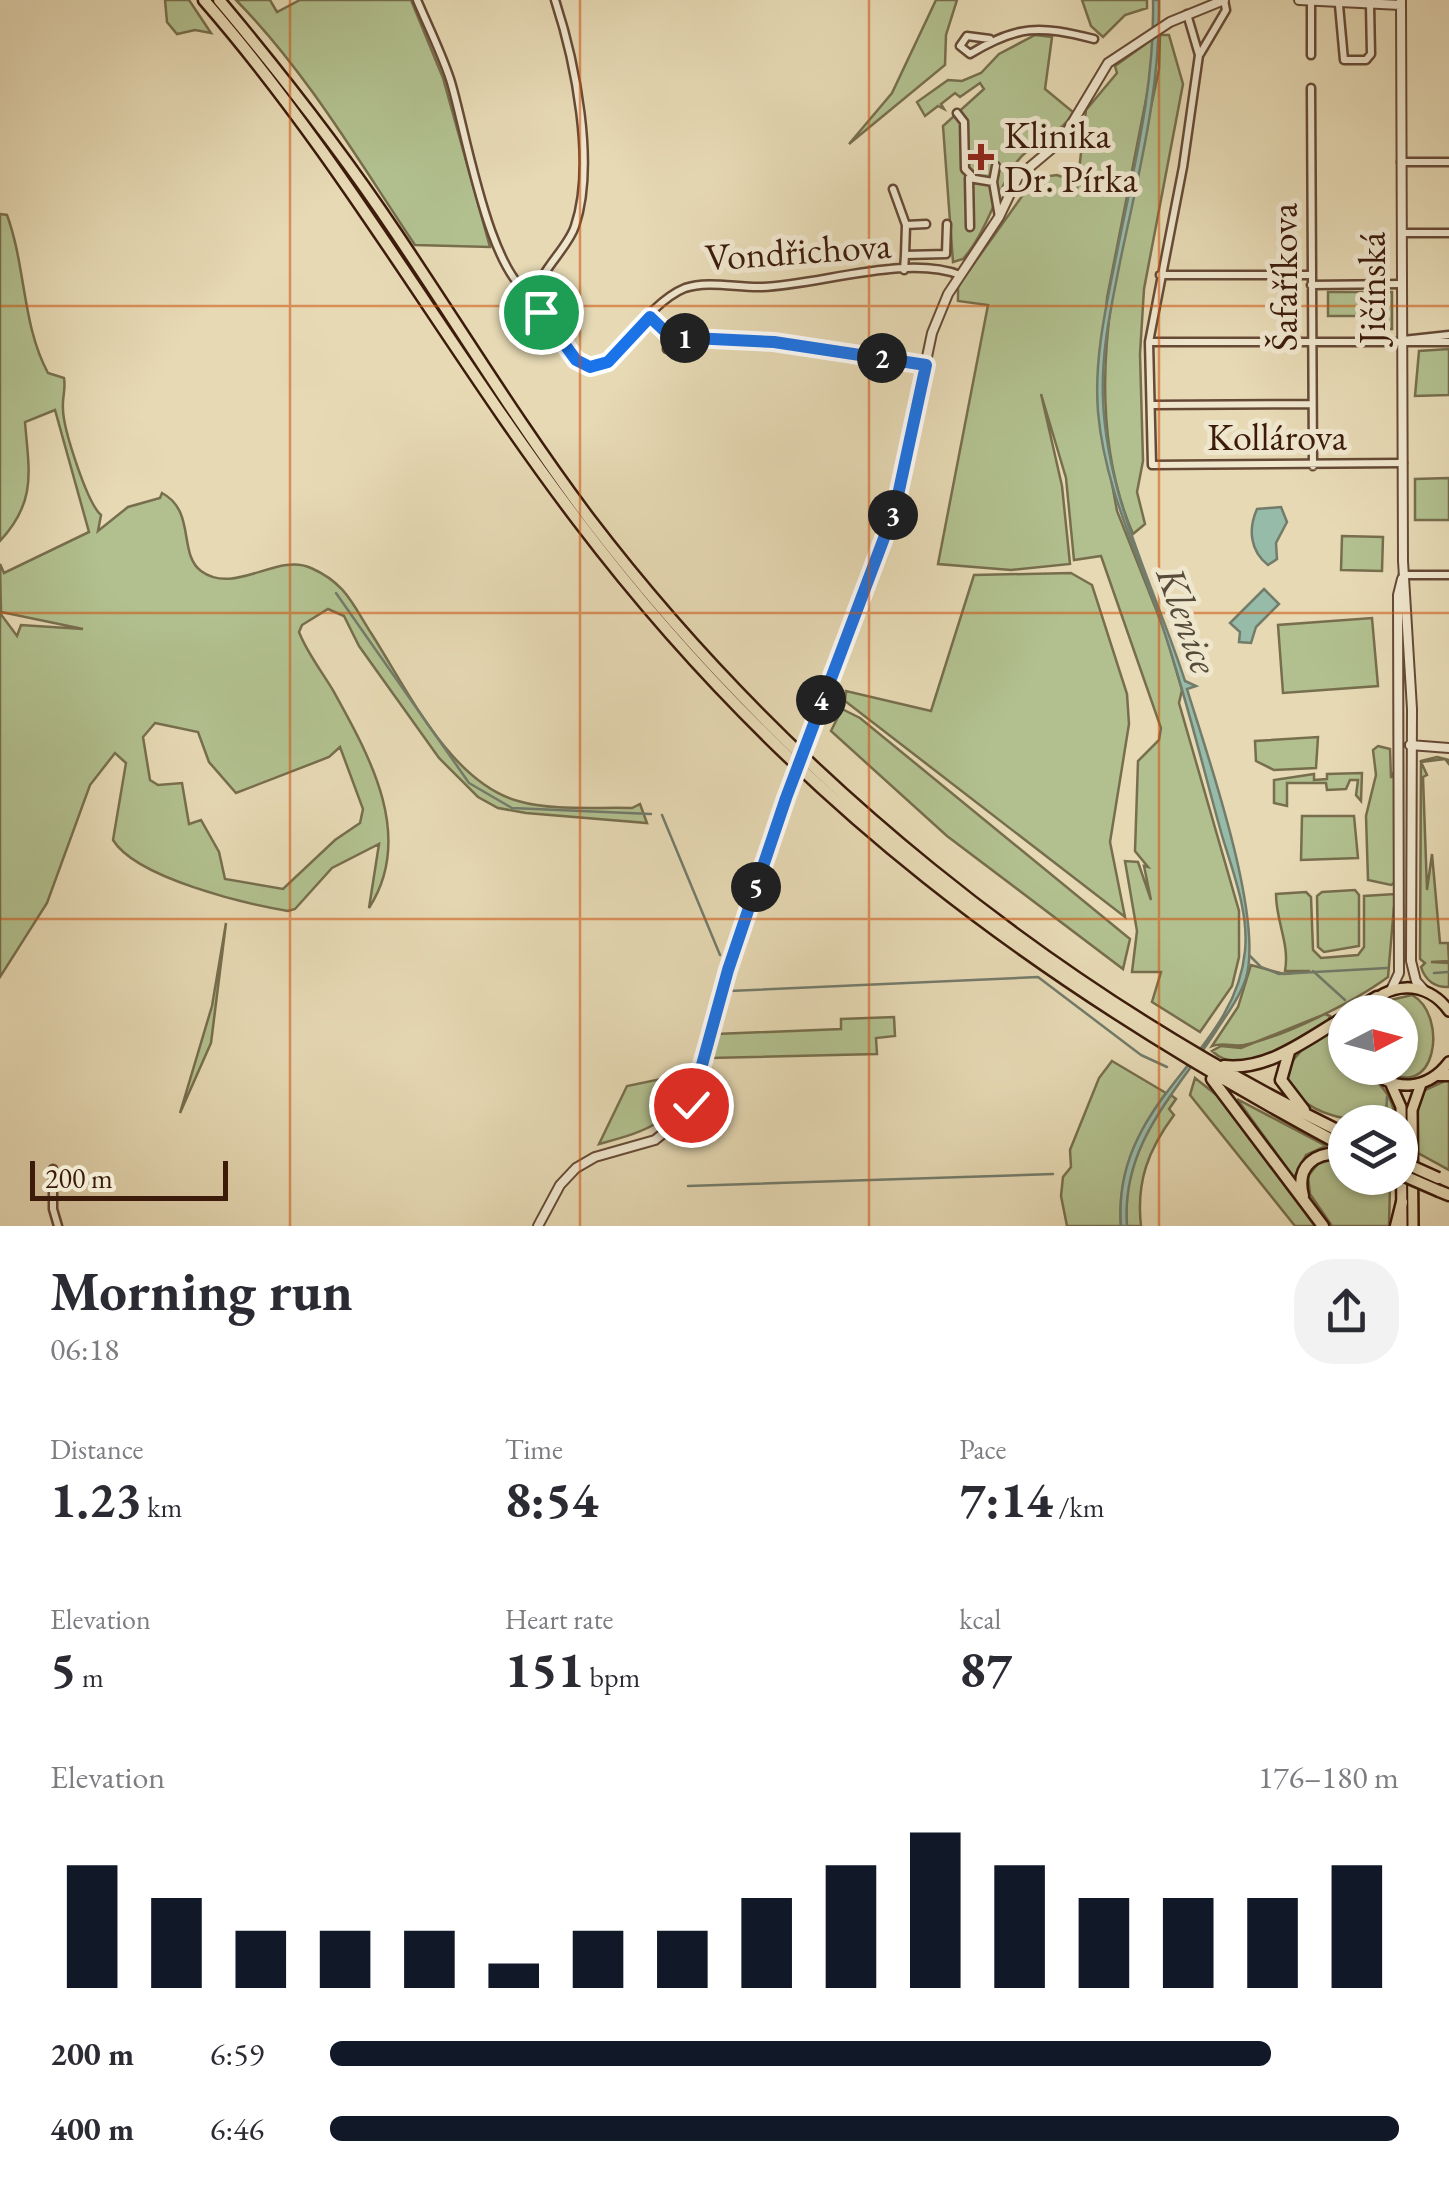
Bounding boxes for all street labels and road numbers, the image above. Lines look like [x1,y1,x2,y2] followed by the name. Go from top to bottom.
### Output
[1259,202,1308,351] street label: Šafaříkova
[703,220,893,281] street label: Vondřichova
[1347,231,1396,347] street label: Jičínská
[1207,412,1348,461] street label: Kollárova

